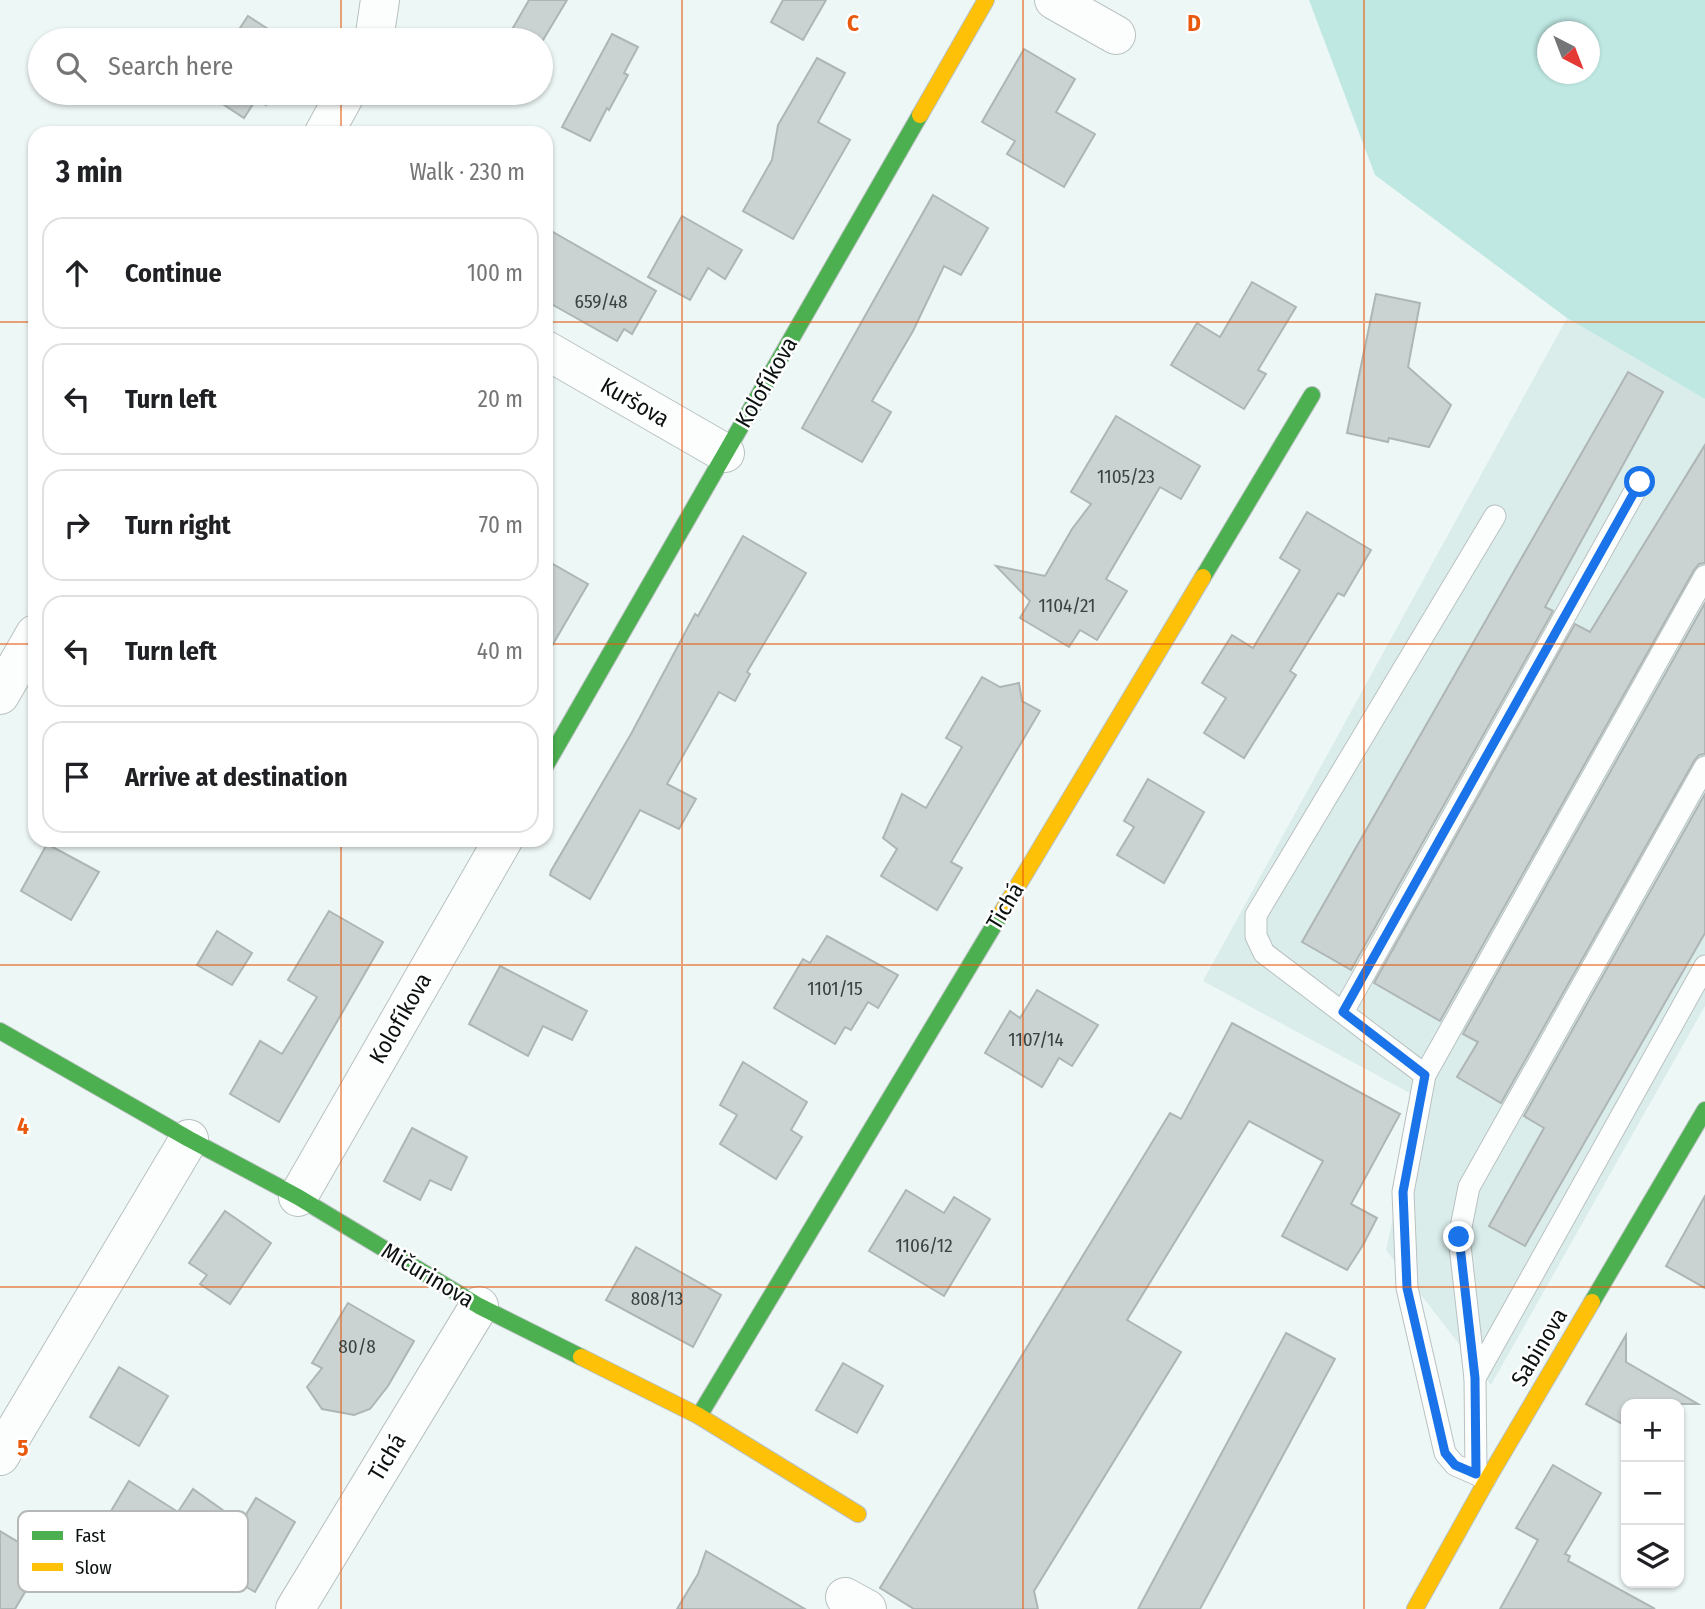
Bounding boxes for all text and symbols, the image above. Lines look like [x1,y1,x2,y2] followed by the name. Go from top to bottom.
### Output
[847,9,859,37] text: C
[1187,9,1201,37] text: D
[1537,21,1600,84] north arrow
[28,28,553,105] search box
[52,48,90,86] icon: search
[108,51,233,82] text: Search here
[56,154,123,190] text: 3 min
[409,158,525,186] text: Walk · 230 m
[58,254,96,292] icon: ahead
[125,258,222,289] text: Continue
[467,259,523,287] text: 100 m
[575,290,627,313] house number: 659/48
[729,332,803,432] street label: Kolofíkova
[596,371,674,433] street label: Kuršova
[58,380,96,418] icon: left
[125,384,217,415] text: Turn left
[478,385,523,413] text: 20 m
[1097,465,1155,488] house number: 1105/23
[1624,466,1655,497] route start
[58,506,96,544] icon: right
[125,510,231,541] text: Turn right
[479,511,523,539] text: 70 m
[1039,594,1095,617] house number: 1104/21
[58,632,96,670] icon: left
[125,636,217,667] text: Turn left
[477,637,523,665] text: 40 m
[58,758,96,796] icon: arrive
[125,762,348,793] text: Arrive at destination
[980,877,1030,935] street label: Tichá
[363,968,437,1068] street label: Kolofíkova
[807,977,863,1000] house number: 1101/15
[1008,1028,1064,1051] house number: 1107/14
[17,1112,29,1140] text: 4
[1443,1221,1474,1252] route end
[895,1234,953,1257] house number: 1106/12
[377,1236,479,1314] street label: Mičurinova
[631,1287,683,1310] house number: 808/13
[1505,1303,1573,1391] street label: Sabinova
[338,1335,376,1358] house number: 80/8
[1621,1399,1684,1588] map controls
[1621,1399,1684,1462] button: +
[362,1428,412,1486] street label: Tichá
[17,1434,29,1462] text: 5
[1621,1462,1684,1525] button: −
[18,1511,248,1592] legend
[75,1524,106,1547] text: Fast
[1621,1525,1684,1588] button: layers
[75,1556,112,1579] text: Slow

